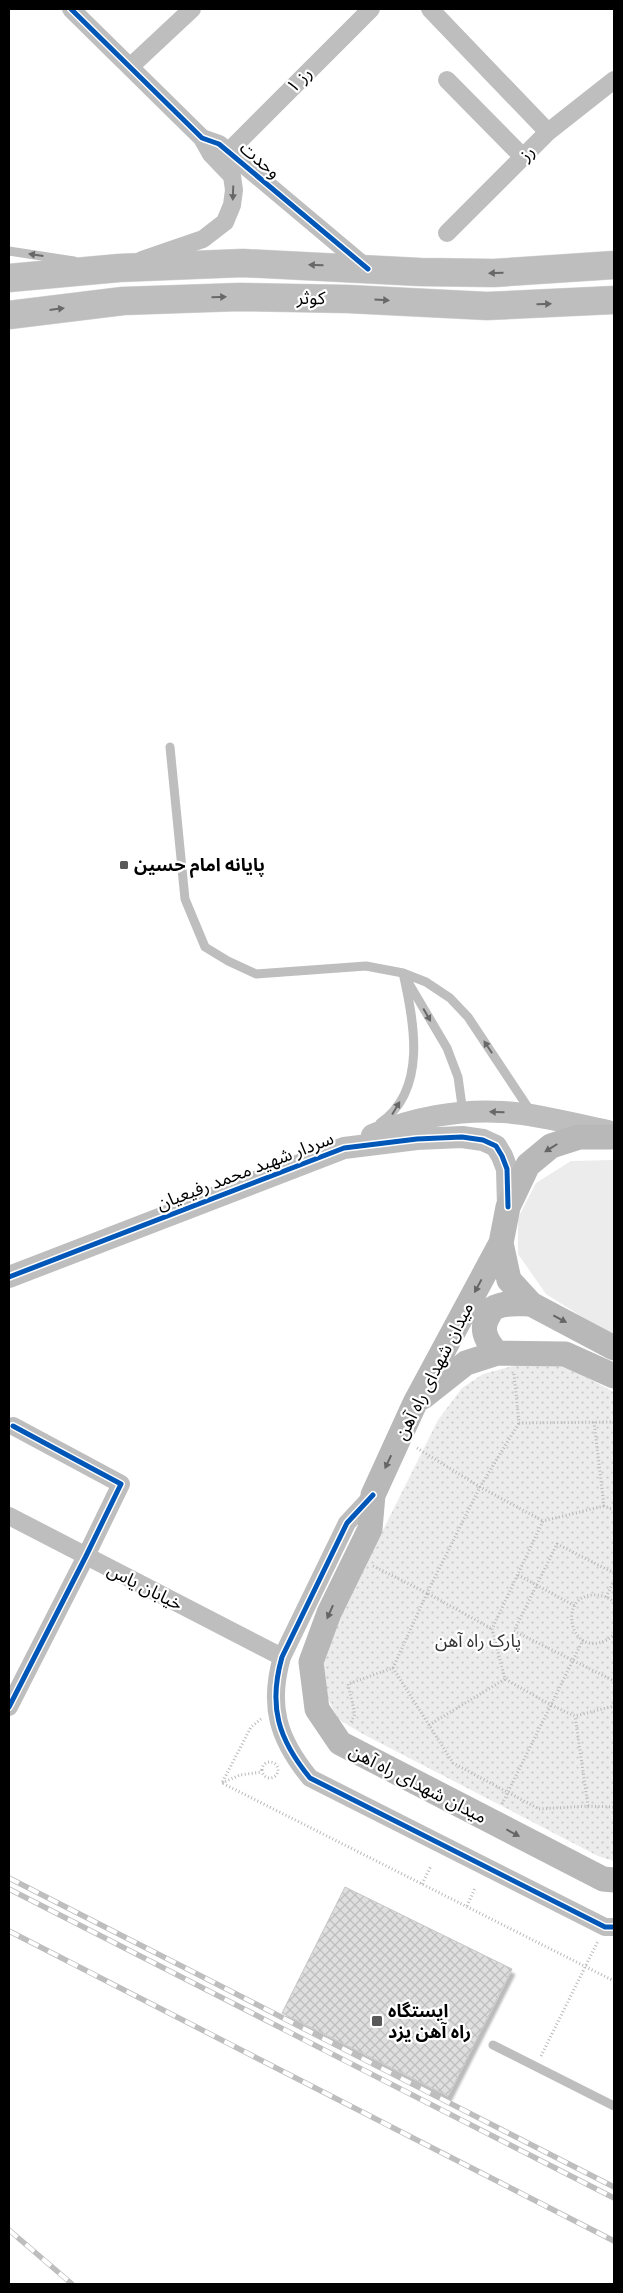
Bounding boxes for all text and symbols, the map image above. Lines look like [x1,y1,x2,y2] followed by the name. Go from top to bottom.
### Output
[281,62,317,98] street label: رز ۱
[235,136,285,183] street label: وحدت
[513,140,539,166] street label: رز
[229,185,237,201] one-way arrow
[27,251,43,259] one-way arrow
[308,261,324,269] one-way arrow
[488,269,504,277] one-way arrow
[296,286,326,309] street label: کوثر
[211,293,227,301] one-way arrow
[374,297,390,305] one-way arrow
[536,300,552,308] one-way arrow
[49,305,65,313] one-way arrow
[134,853,265,878] place label: پایانه امام حسین
[118,859,130,871] marker: پایانه امام حسین
[423,1008,432,1022] one-way arrow
[483,1040,493,1054] one-way arrow
[391,1101,400,1114] one-way arrow
[489,1108,505,1116] one-way arrow
[153,1126,337,1215] street label: سردار شهید محمد رفیعیان
[544,1143,557,1153] one-way arrow
[474,1279,482,1294] one-way arrow
[389,1298,478,1443] street label: میدان شهدای راه آهن
[553,1315,567,1323] one-way arrow
[383,1455,391,1469] one-way arrow
[104,1558,187,1615] street label: خیابان یاس
[325,1605,333,1619] one-way arrow
[435,1629,521,1652] park label: پارک راه آهن
[346,1739,491,1828] street label: میدان شهدای راه آهن
[506,1829,521,1837] one-way arrow
[388,1999,471,2043] place label: ایستگاه راه آهن یزد
[370,2014,384,2028] marker: ایستگاه راه آهن یزد

